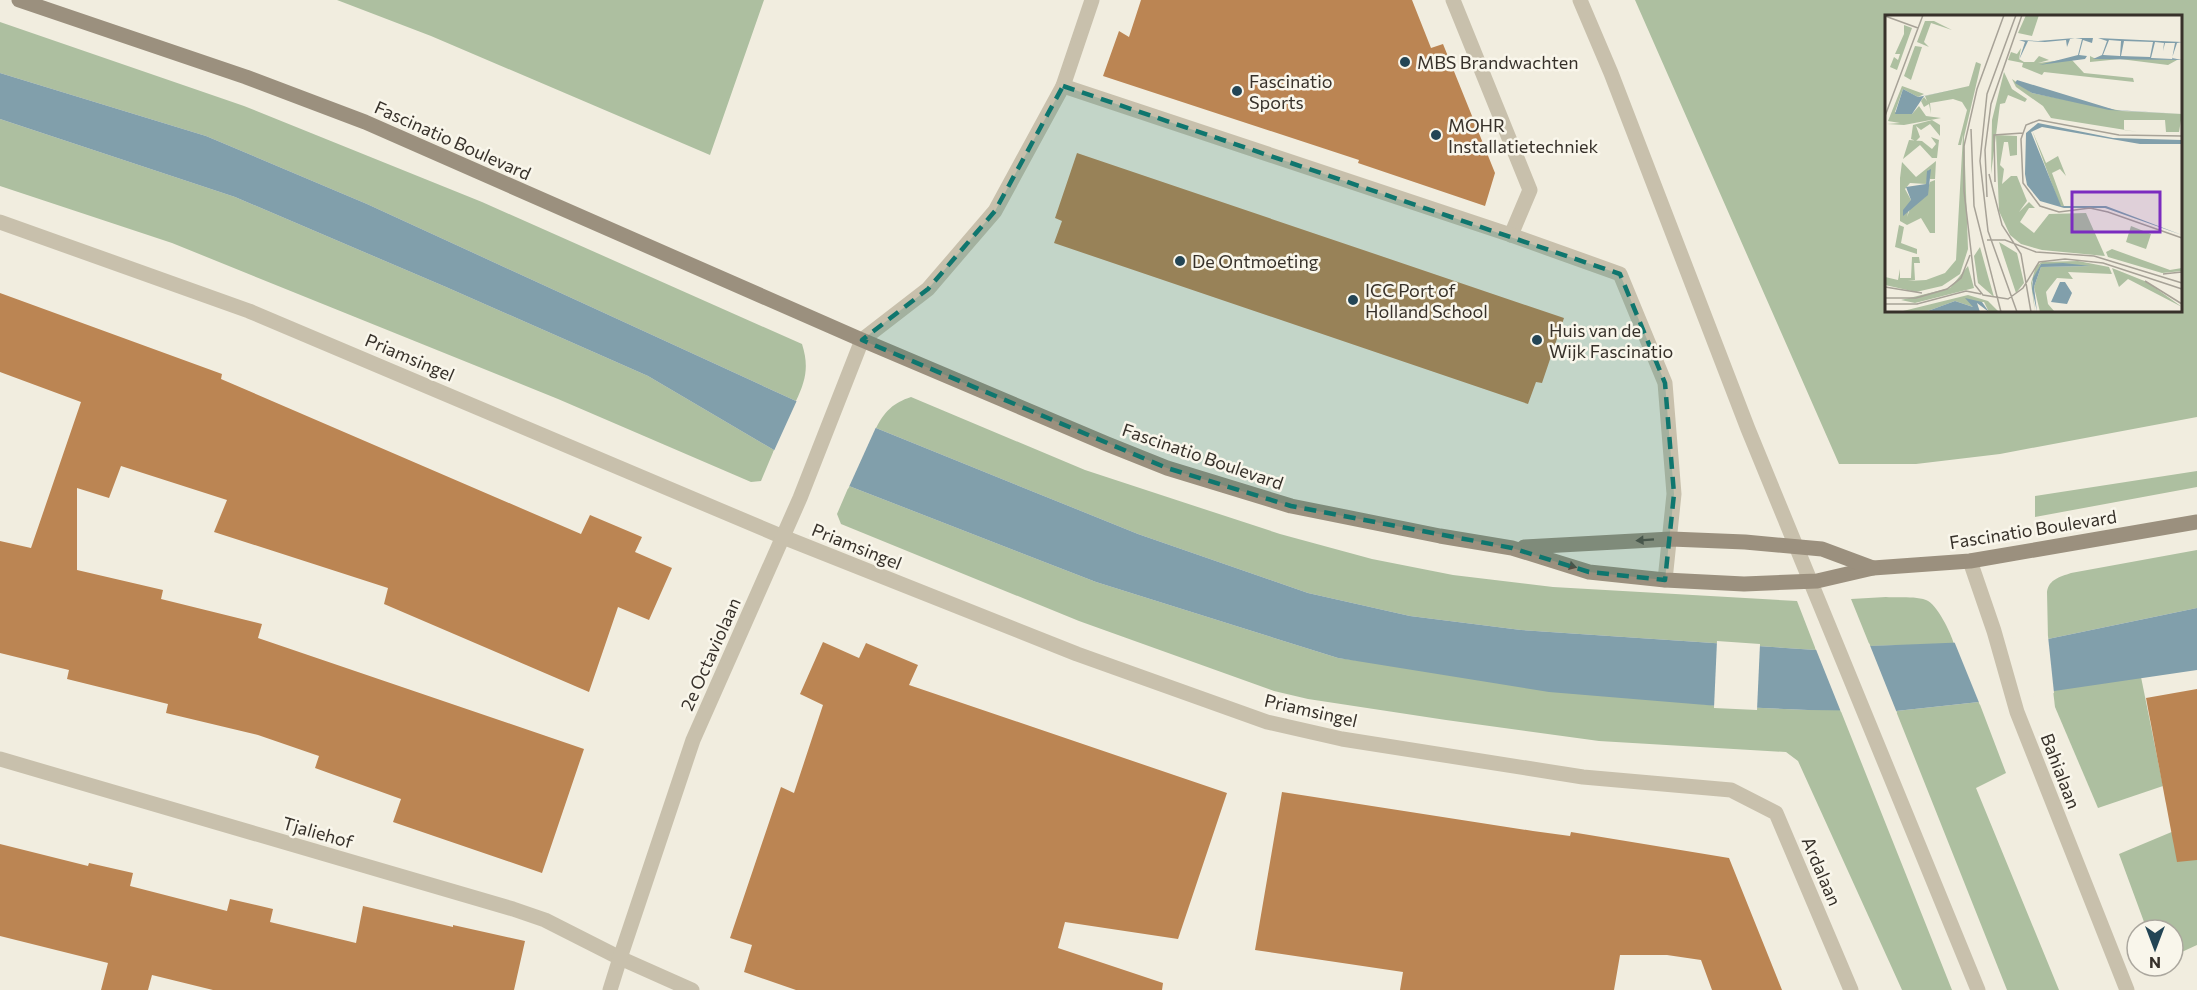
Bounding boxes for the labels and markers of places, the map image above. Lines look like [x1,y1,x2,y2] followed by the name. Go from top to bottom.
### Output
[1417,51,1579,73] place label: MBS Brandwachten
[1398,55,1412,69] marker: MBS Brandwachten
[1249,70,1333,113] place label: Fascinatio Sports
[1230,84,1244,98] marker: Fascinatio Sports
[1448,114,1599,157] place label: MOHR Installatietechniek
[1429,128,1443,142] marker: MOHR Installatietechniek
[1192,250,1319,272] place label: De Ontmoeting
[1173,254,1187,268] marker: De Ontmoeting
[1365,279,1488,322] place label: ICC Port of Holland School
[1346,293,1360,307] marker: ICC Port of Holland School
[1549,319,1673,362] place label: Huis van de Wijk Fascinatio
[1530,333,1544,347] marker: Huis van de Wijk Fascinatio

